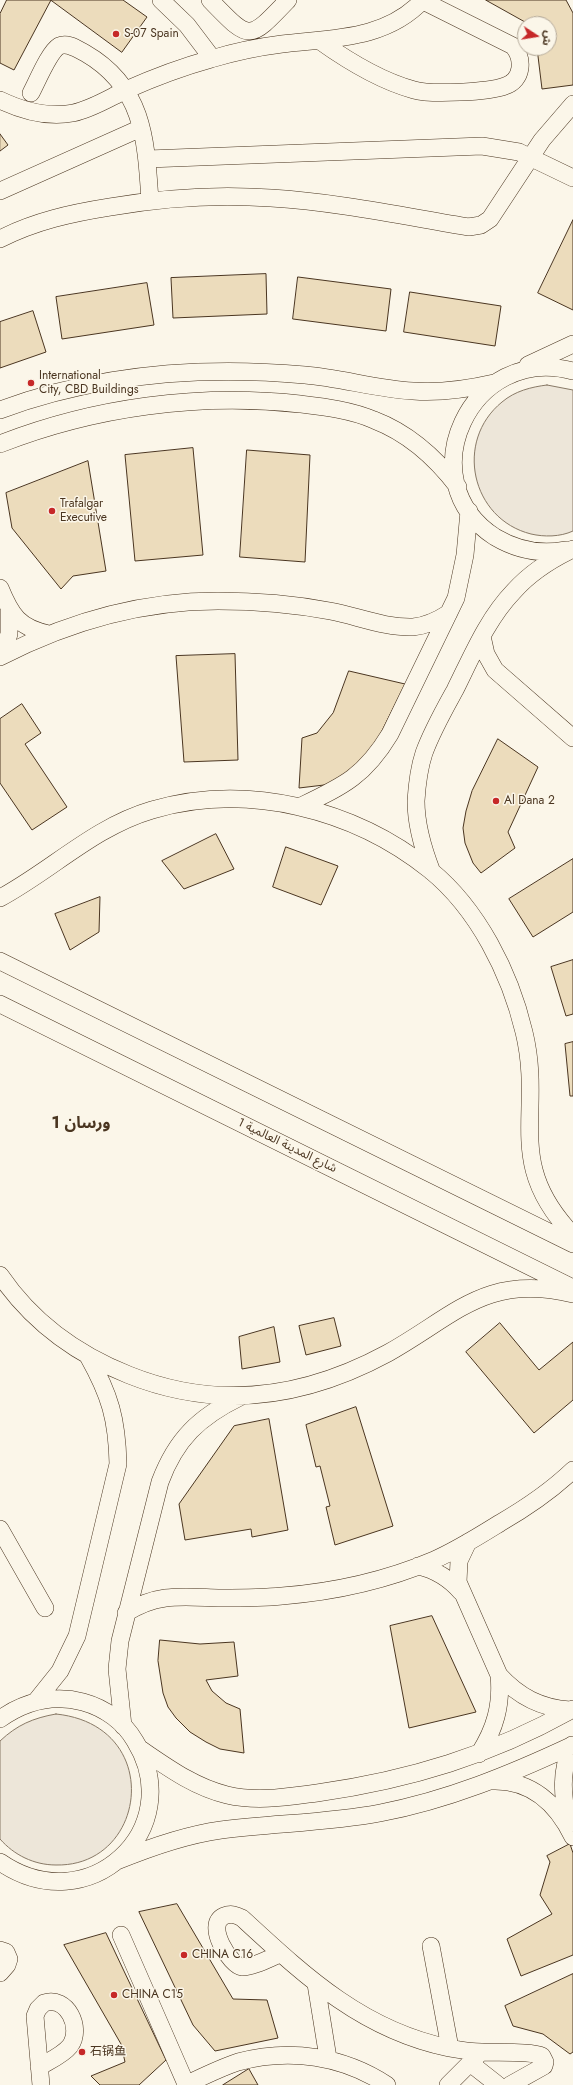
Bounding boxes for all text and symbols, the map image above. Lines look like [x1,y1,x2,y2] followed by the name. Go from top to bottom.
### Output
[517,16,557,56] north arrow
[124,27,179,41] place label: S-07 Spain
[111,29,121,39] marker: S-07 Spain
[538,29,557,47] text: ش
[39,369,139,397] place label: International City, CBD Buildings
[26,378,36,388] marker: International City, CBD Buildings
[60,497,107,525] place label: Trafalgar Executive
[47,506,57,516] marker: Trafalgar Executive
[504,794,555,808] place label: Al Dana 2
[491,796,501,806] marker: Al Dana 2
[51,1114,111,1134] district label: ورسان 1
[235,1116,339,1176] street label: شارع المدينة العالمية 1
[192,1948,253,1962] place label: CHINA C16
[179,1950,189,1960] marker: CHINA C16
[122,1988,183,2002] place label: CHINA C15
[109,1990,119,2000] marker: CHINA C15
[90,2045,126,2059] place label: 石锅鱼
[77,2047,87,2057] marker: 石锅鱼

